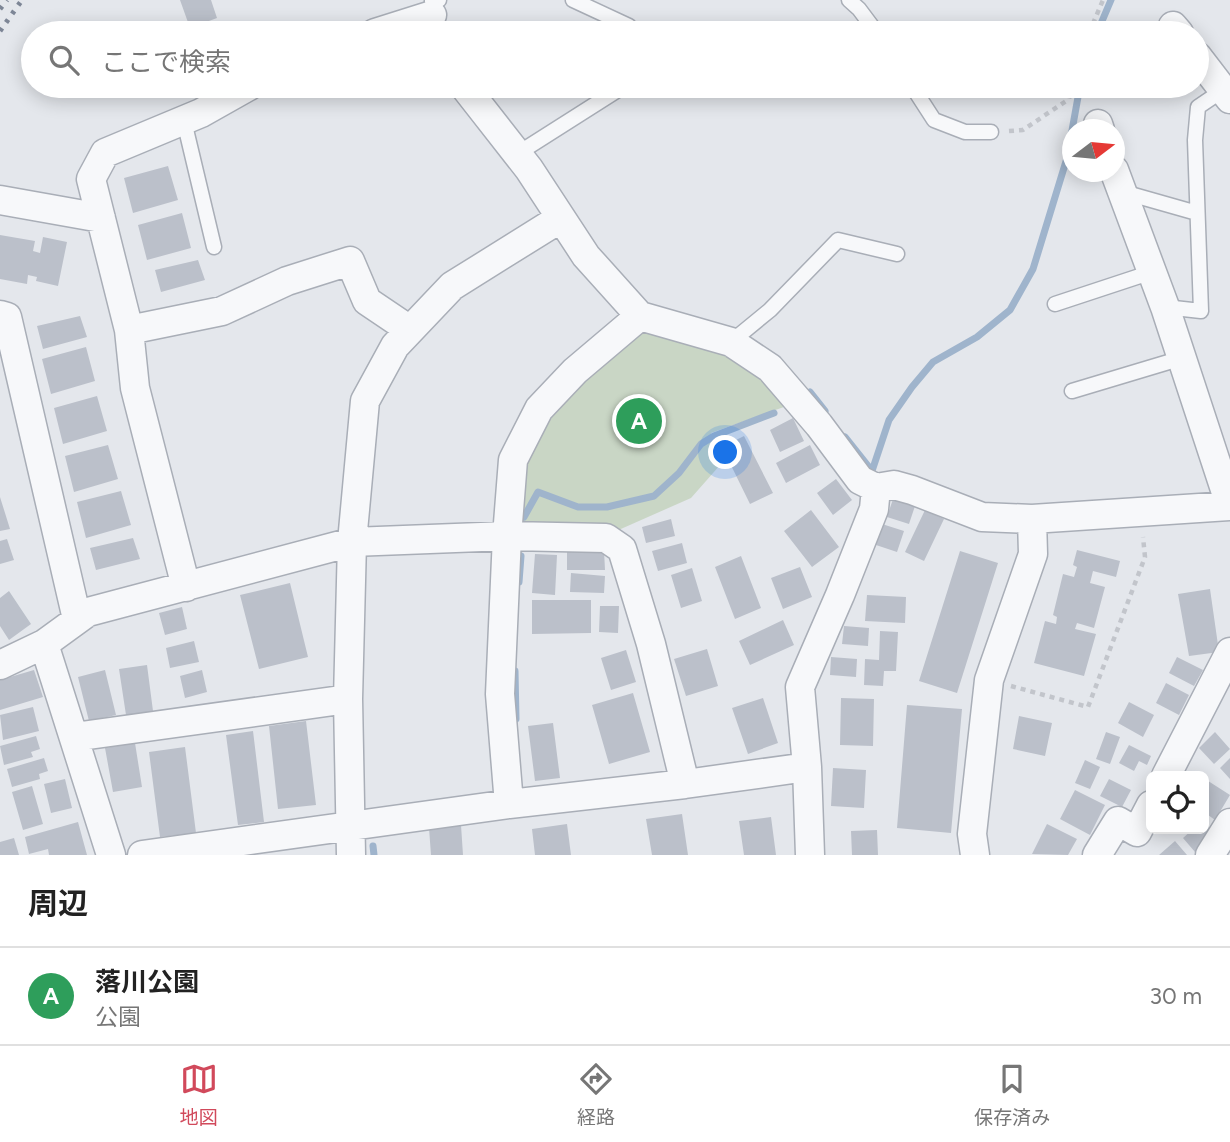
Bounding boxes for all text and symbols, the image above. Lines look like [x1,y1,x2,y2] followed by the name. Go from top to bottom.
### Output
[21,21,1209,98] search box
[45,41,83,79] icon: search
[101,46,231,78] text: ここで検索
[1062,119,1125,182] north arrow
[616,395,662,447] pin: A
[708,435,742,469] your location
[1146,771,1209,834] map controls
[1146,771,1209,834] button: locate
[28,885,88,922] text: 周辺
[95,966,199,998] text: 落川公園
[43,982,59,1010] text: A
[1149,982,1202,1010] text: 30 m
[95,1003,141,1031] text: 公園
[180,1060,218,1129] tab: 地図
[577,1060,615,1129] tab: 経路
[974,1060,1050,1129] tab: 保存済み

